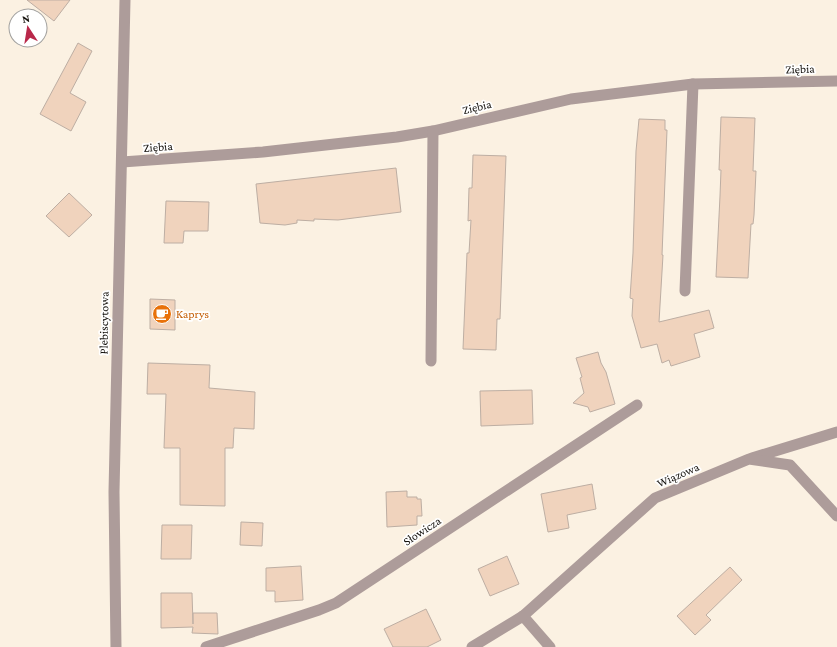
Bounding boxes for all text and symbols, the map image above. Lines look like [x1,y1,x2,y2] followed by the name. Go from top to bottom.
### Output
[8,8,48,48] north arrow
[21,11,31,25] text: N
[785,61,815,77] street label: Ziębia
[461,97,493,117] street label: Ziębia
[143,139,174,155] street label: Ziębia
[96,291,112,355] street label: Plebiscytowa
[151,303,173,325] cafe icon: Kaprys
[176,307,209,321] place label: Kaprys
[655,460,702,490] street label: Wiązowa
[400,513,444,548] street label: Słowicza

